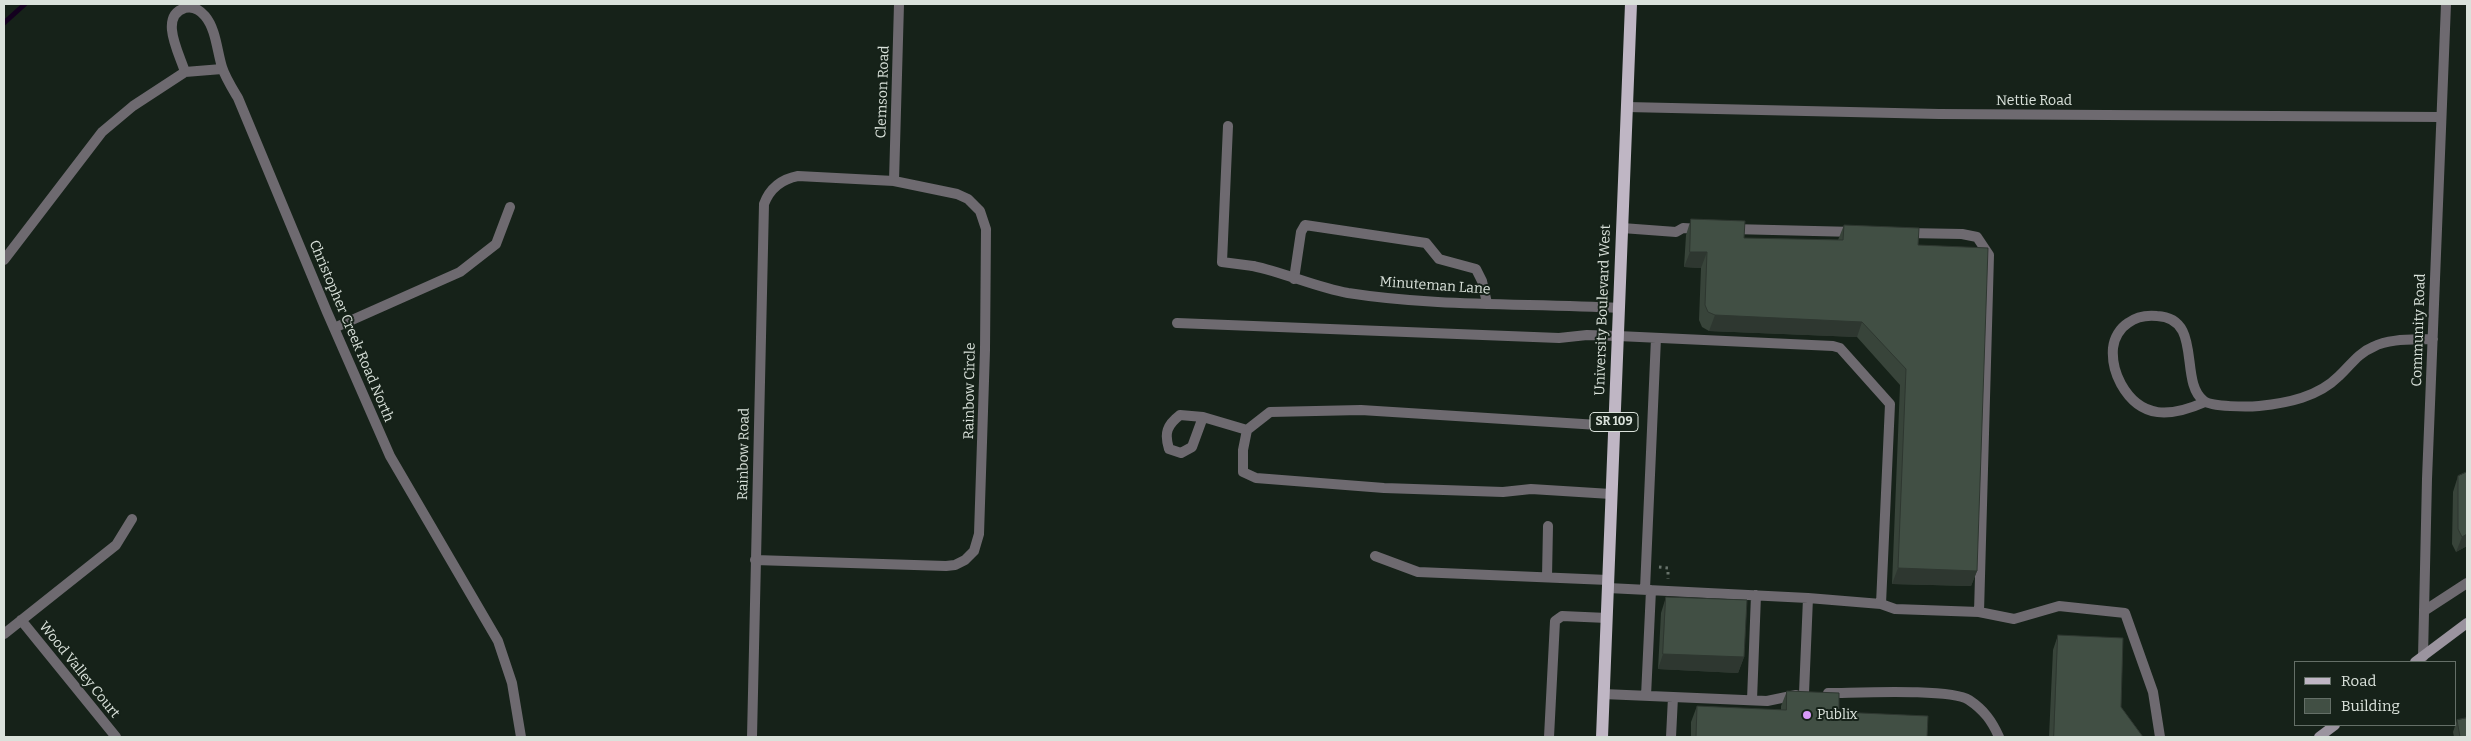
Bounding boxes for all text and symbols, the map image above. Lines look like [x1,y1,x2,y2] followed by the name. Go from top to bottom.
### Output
[873,45,893,139] street label: Clemson Road
[1996,93,2072,109] street label: Nettie Road
[1592,224,1614,396] street label: University Boulevard West
[305,238,397,424] street label: Christopher Creek Road North
[2409,273,2429,387] street label: Community Road
[1379,274,1491,298] street label: Minuteman Lane
[961,342,979,440] street label: Rainbow Circle
[735,408,753,500] street label: Rainbow Road
[1590,412,1638,432] road number: SR 109
[35,618,123,722] street label: Wood Valley Court
[2294,661,2456,726] legend
[2341,672,2376,690] text: Road
[2341,697,2400,715] text: Building
[1817,707,1858,723] place label: Publix
[1801,709,1813,721] marker: Publix

